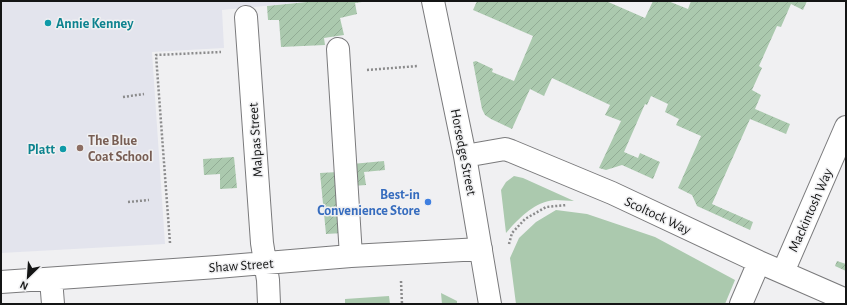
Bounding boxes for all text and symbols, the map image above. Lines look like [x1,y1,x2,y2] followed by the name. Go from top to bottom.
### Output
[56,17,134,31] place label: Annie Kenney
[43,18,53,28] marker: Annie Kenney
[246,102,266,178] street label: Malpas Street
[448,108,478,197] street label: Horsedge Street
[88,134,153,164] place label: The Blue Coat School
[27,143,55,157] place label: Platt
[75,143,85,153] marker: The Blue Coat School
[58,144,68,154] marker: Platt
[786,167,836,254] street label: Mackintosh Way
[317,188,420,218] place label: Best-in Convenience Store
[622,194,693,237] street label: Scoltock Way
[423,197,433,207] marker: Best-in Convenience Store
[8,257,48,297] north arrow
[208,257,274,275] street label: Shaw Street
[18,279,30,292] text: N

